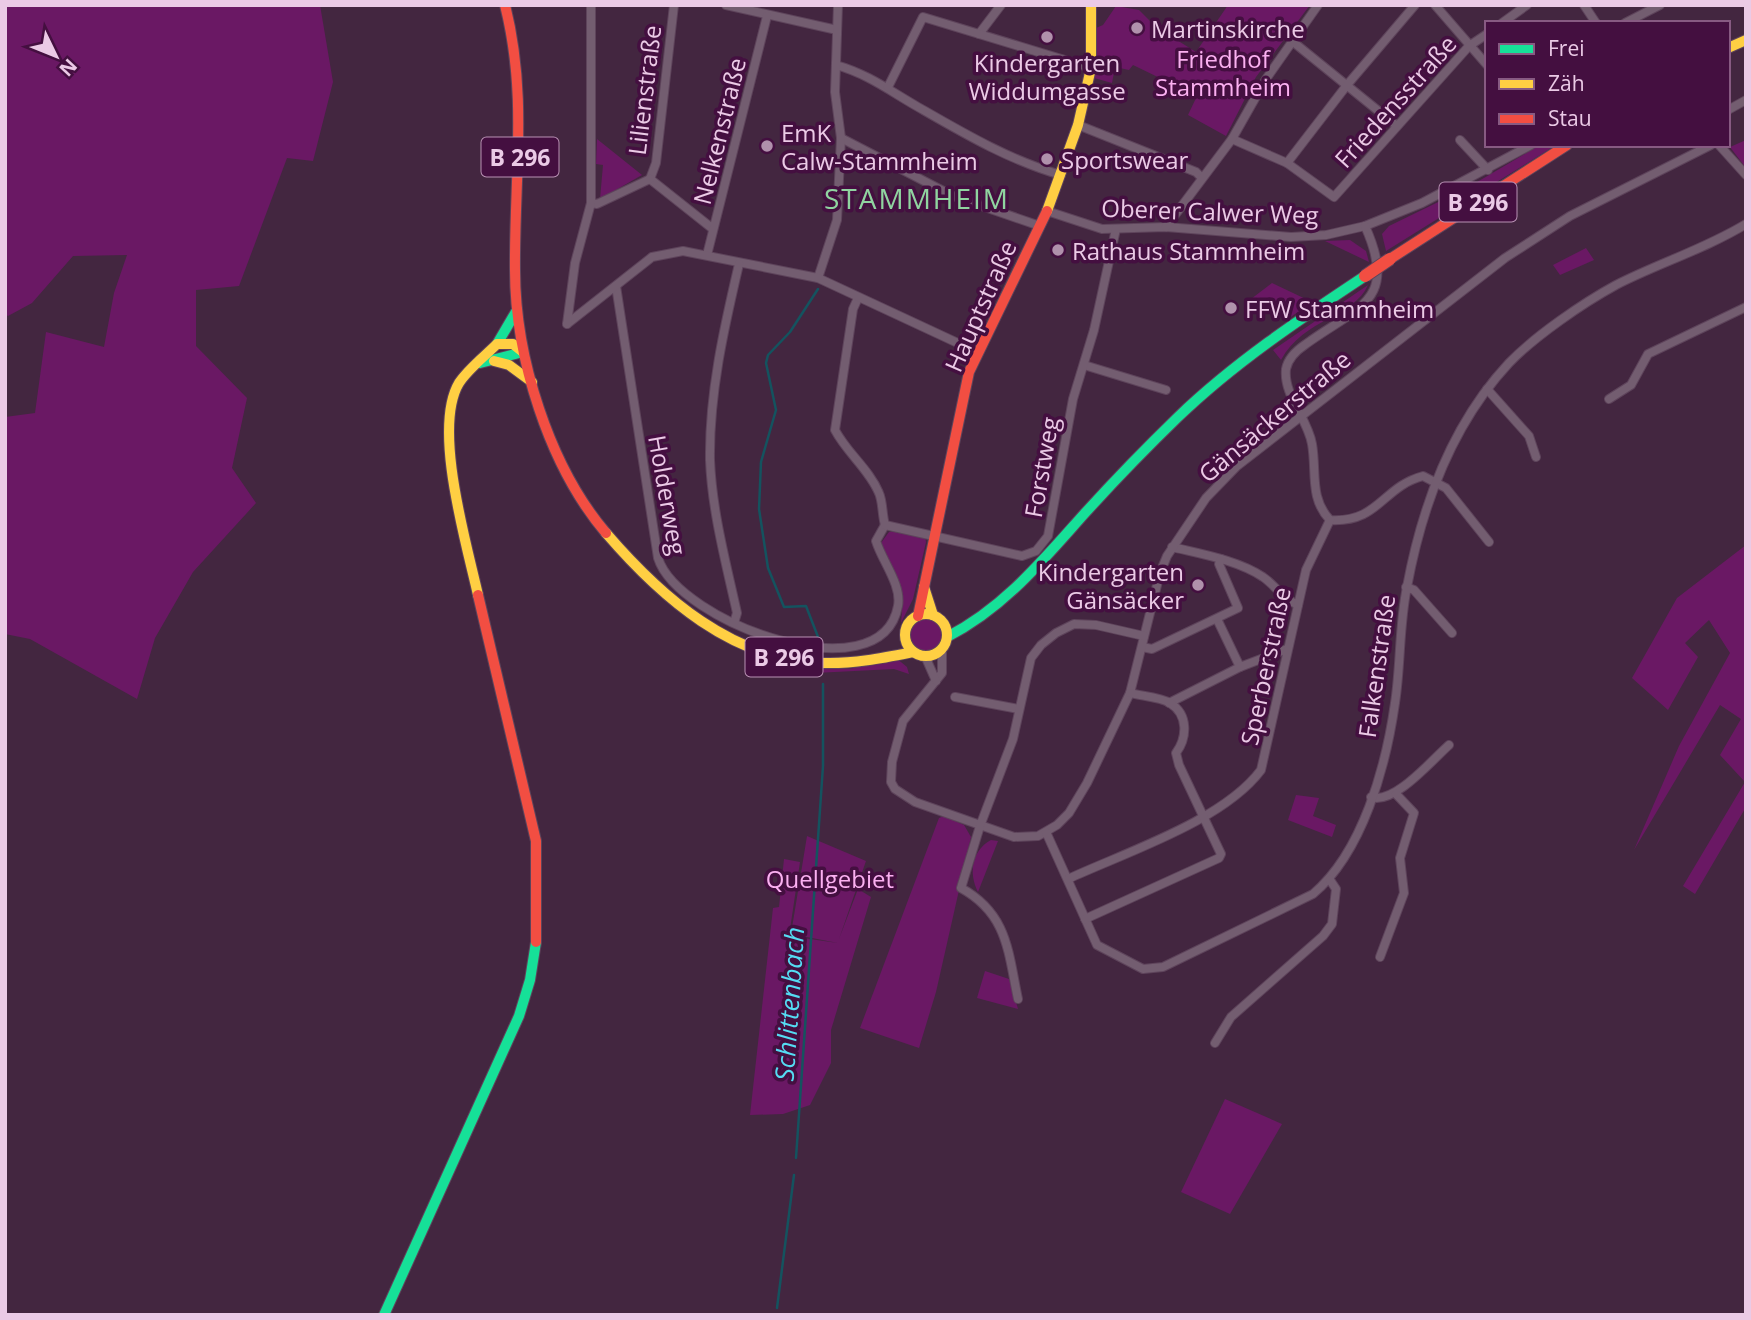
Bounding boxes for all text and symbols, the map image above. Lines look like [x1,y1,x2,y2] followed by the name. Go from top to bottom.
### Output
[1151,12,1305,45] place label: Martinskirche
[1129,20,1145,36] marker: Martinskirche
[21,21,91,91] north arrow
[1485,21,1730,147] legend
[620,23,668,157] street label: Lilienstraße
[1327,28,1463,174] street label: Friedensstraße
[1039,29,1055,45] marker: Kindergarten Widdumgasse
[1548,34,1585,62] text: Frei
[1155,42,1291,103] park label: Friedhof Stammheim
[968,46,1126,107] place label: Kindergarten Widdumgasse
[54,53,83,82] text: N
[685,54,753,208] street label: Nelkenstraße
[1548,69,1585,97] text: Zäh
[1548,104,1592,132] text: Stau
[781,116,978,177] place label: EmK Calw-Stammheim
[482,138,558,176] road number: B 296
[759,138,775,154] marker: EmK Calw-Stammheim
[1061,143,1188,176] place label: Sportswear
[1039,151,1055,167] marker: Sportswear
[824,179,1010,217] district label: STAMMHEIM
[1440,182,1516,222] road number: B 296
[1101,191,1319,231] street label: Oberer Calwer Weg
[1072,234,1305,267] place label: Rathaus Stammheim
[936,235,1024,377] street label: Hauptstraße
[1050,242,1066,258] marker: Rathaus Stammheim
[1245,292,1434,325] place label: FFW Stammheim
[1223,300,1239,316] marker: FFW Stammheim
[1191,343,1357,489] street label: Gänsäckerstraße
[1016,414,1066,520] street label: Forstweg
[641,432,695,558] street label: Holderweg
[1038,555,1184,616] place label: Kindergarten Gänsäcker
[1190,577,1206,593] marker: Kindergarten Gänsäcker
[1232,584,1298,748] street label: Sperberstraße
[1350,592,1402,740] street label: Falkenstraße
[746,638,822,677] road number: B 296
[766,862,894,895] park label: Quellgebiet
[766,926,812,1082] water label: Schlittenbach

